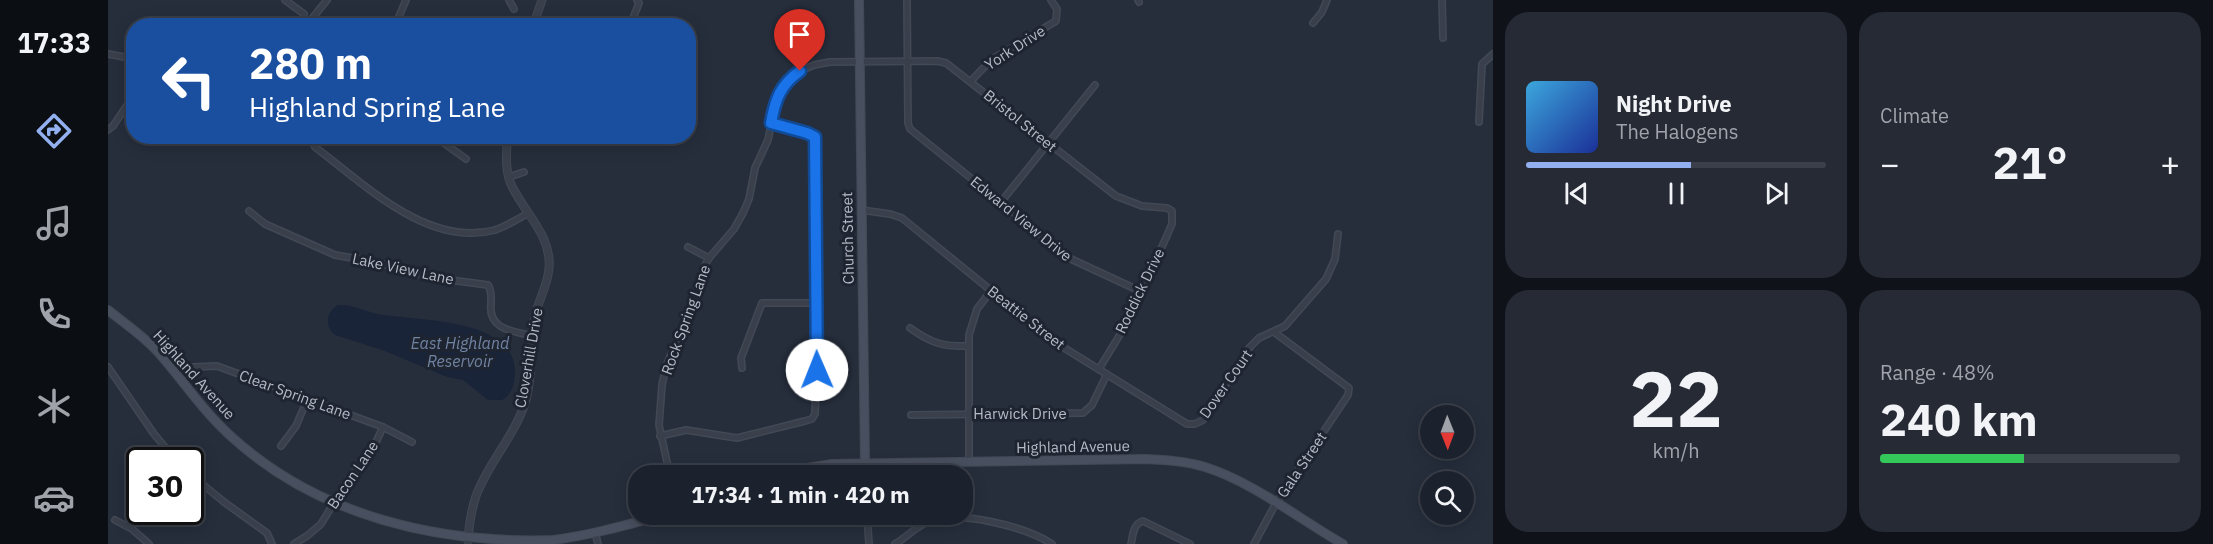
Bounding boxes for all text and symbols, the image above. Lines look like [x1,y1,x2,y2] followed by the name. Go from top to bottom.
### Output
[774,9,825,71] pin
[783,18,816,51] icon: arrive
[981,21,1049,74] street label: York Drive
[17,25,91,60] text: 17:33
[249,36,372,91] text: 280 m
[150,42,228,120] icon: left
[980,85,1061,156] street label: Bristol Street
[249,89,506,124] text: Highland Spring Lane
[1616,89,1732,118] text: Night Drive
[1880,102,1949,129] text: Climate
[33,110,75,152] icon: directions
[1616,118,1738,145] text: The Halogens
[1992,133,2068,191] text: 21°
[1880,142,1900,185] text: −
[2160,142,2180,185] text: +
[967,172,1076,265] street label: Edward View Drive
[1560,177,1593,210] icon: previous
[1660,177,1693,210] icon: pause
[1760,177,1793,210] icon: next
[837,192,858,284] street label: Church Street
[33,202,75,244] icon: music
[1111,245,1168,337] street label: Roddick Drive
[351,248,456,289] street label: Lake View Lane
[657,262,714,377] street label: Rock Spring Lane
[984,281,1069,354] street label: Beattie Street
[33,293,75,335] icon: phone
[510,306,547,409] street label: Cloverhill Drive
[149,326,239,423] street label: Highland Avenue
[411,333,510,371] water label: East Highland Reservoir
[785,338,849,402] position arrow
[1195,346,1256,422] street label: Dover Court
[1629,347,1723,448] text: 22
[1880,359,1995,386] text: Range · 48%
[237,365,354,424] street label: Clear Spring Lane
[33,385,75,427] icon: climate
[1880,390,2038,448] text: 240 km
[973,404,1067,423] street label: Harwick Drive
[1420,405,1474,459] north arrow
[1420,405,1474,525] map controls
[1273,428,1330,501] street label: Gala Street
[1016,436,1130,457] street label: Highland Avenue
[323,437,382,512] street label: Bacon Lane
[1652,437,1700,464] text: km/h
[126,447,204,525] speed limit sign: 30
[1420,471,1474,525] button: search
[33,477,75,519] icon: car
[691,480,910,509] text: 17:34 · 1 min · 420 m

